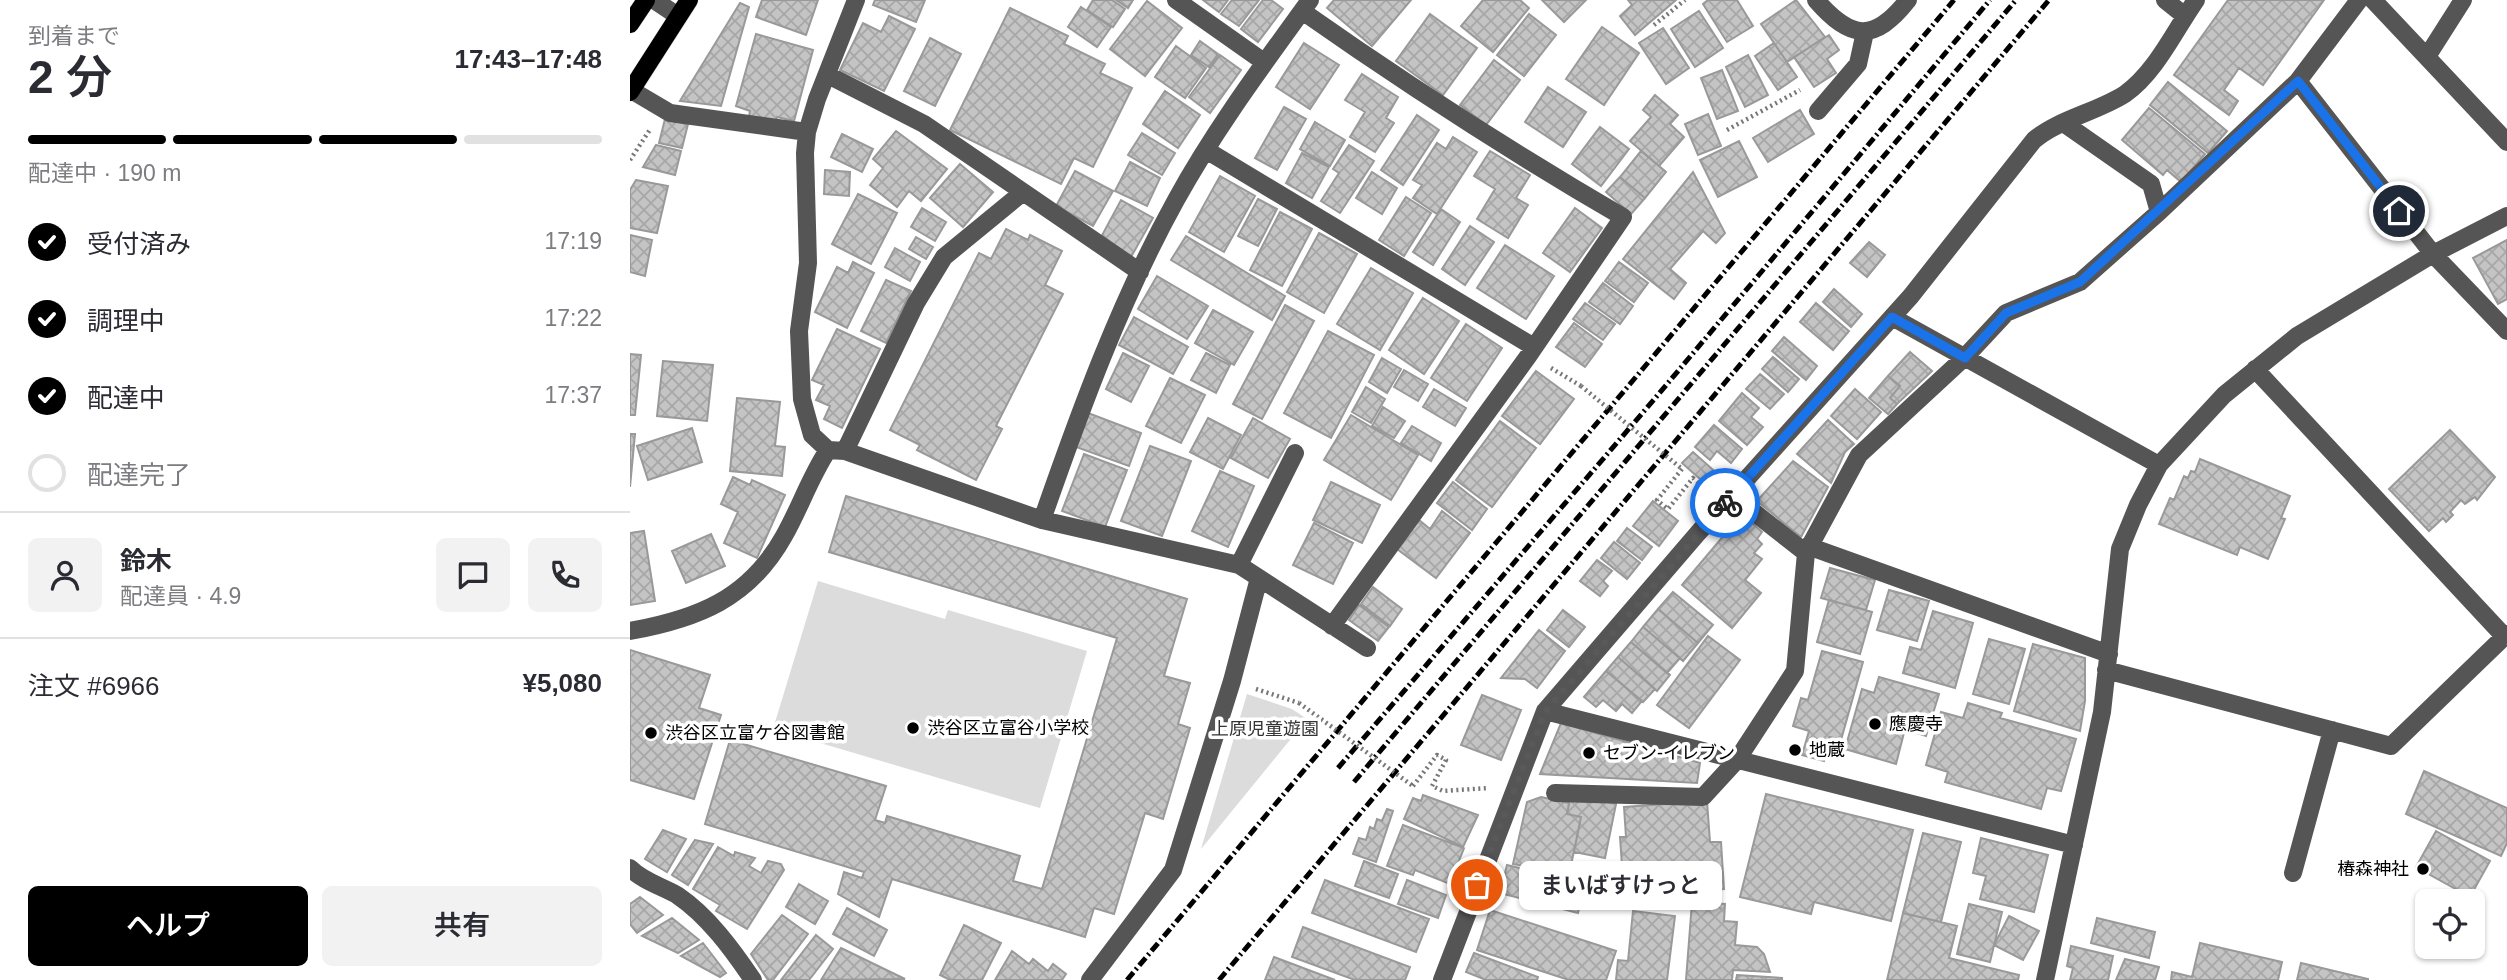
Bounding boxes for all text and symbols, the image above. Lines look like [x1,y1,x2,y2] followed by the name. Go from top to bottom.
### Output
[28,23,120,49] text: 到着まで
[455,44,602,74] text: 17:43–17:48
[28,51,112,103] text: 2 分
[28,160,181,186] text: 配達中 · 190 m
[2369,181,2429,241] pin
[2380,192,2418,230] icon: home
[28,223,66,261] icon: check
[544,228,602,254] text: 17:19
[87,229,191,259] text: 受付済み
[28,300,66,338] icon: check
[544,305,602,331] text: 17:22
[87,306,165,336] text: 調理中
[28,377,66,415] icon: check
[544,382,602,408] text: 17:37
[87,383,165,413] text: 配達中
[87,460,191,490] text: 配達完了
[1690,468,1760,538] courier
[1706,484,1744,522] icon: bike
[28,538,102,612] button: person
[436,538,510,612] button: chat
[528,538,602,612] button: phone
[120,546,172,576] text: 鈴木
[120,583,241,609] text: 配達員 · 4.9
[522,668,602,698] text: ¥5,080
[28,671,160,701] text: 注文 #6966
[1889,714,1943,734] place label: 應慶寺
[1867,716,1883,732] marker: 應慶寺
[927,718,1089,738] place label: 渋谷区立富谷小学校
[1211,719,1319,739] park label: 上原児童遊園
[905,720,921,736] marker: 渋谷区立富谷小学校
[665,723,845,743] place label: 渋谷区立富ケ谷図書館
[643,725,659,741] marker: 渋谷区立富ケ谷図書館
[1809,740,1845,760] place label: 地蔵
[1787,742,1803,758] marker: 地蔵
[1603,743,1735,763] place label: セブン-イレブン
[1581,745,1597,761] marker: セブン-イレブン
[1447,855,1507,915] pin
[2337,859,2409,879] place label: 椿森神社
[1519,860,1722,910] callout: まいばすけっと
[2415,861,2431,877] marker: 椿森神社
[1458,866,1496,904] icon: bag
[1540,872,1701,898] text: まいばすけっと
[28,886,308,966] button: ヘルプ
[322,886,602,966] button: 共有
[2415,889,2485,959] map controls
[2415,889,2485,959] button: locate

